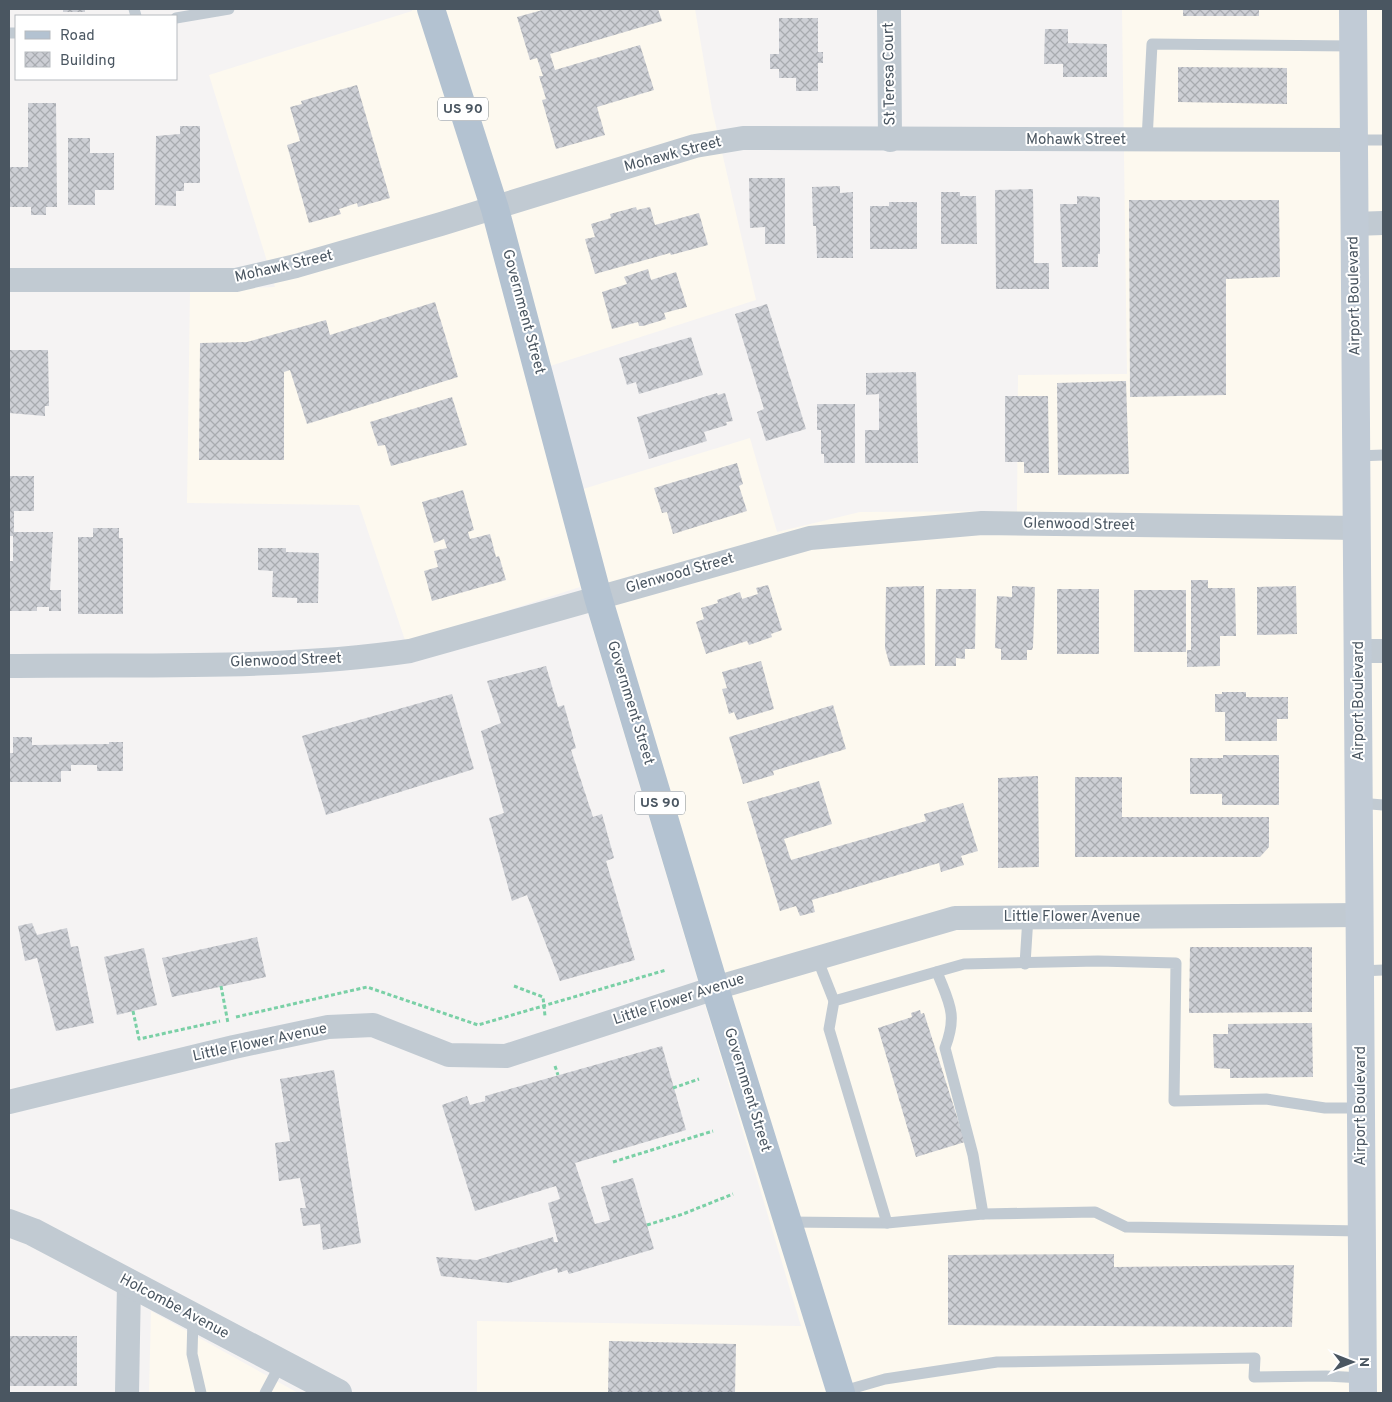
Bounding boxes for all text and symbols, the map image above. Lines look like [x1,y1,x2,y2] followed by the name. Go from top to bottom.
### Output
[15,15,178,80] legend
[880,22,900,126] street label: St Teresa Court
[60,27,95,46] text: Road
[60,52,115,71] text: Building
[438,98,488,120] road number: US 90
[1026,131,1126,150] street label: Mohawk Street
[622,133,724,177] street label: Mohawk Street
[1344,236,1366,356] street label: Airport Boulevard
[233,246,335,288] street label: Mohawk Street
[497,247,549,377] street label: Government Street
[1023,515,1135,535] street label: Glenwood Street
[624,549,736,599] street label: Glenwood Street
[602,639,658,767] street label: Government Street
[1350,641,1369,761] street label: Airport Boulevard
[230,650,342,672] street label: Glenwood Street
[635,791,685,814] road number: US 90
[1004,908,1140,927] street label: Little Flower Avenue
[611,970,747,1030] street label: Little Flower Avenue
[191,1019,329,1067] street label: Little Flower Avenue
[719,1026,775,1154] street label: Government Street
[1352,1046,1371,1166] street label: Airport Boulevard
[116,1270,232,1344] street label: Holcombe Avenue
[1327,1337,1377,1387] north arrow
[1355,1357,1372,1367] text: N

